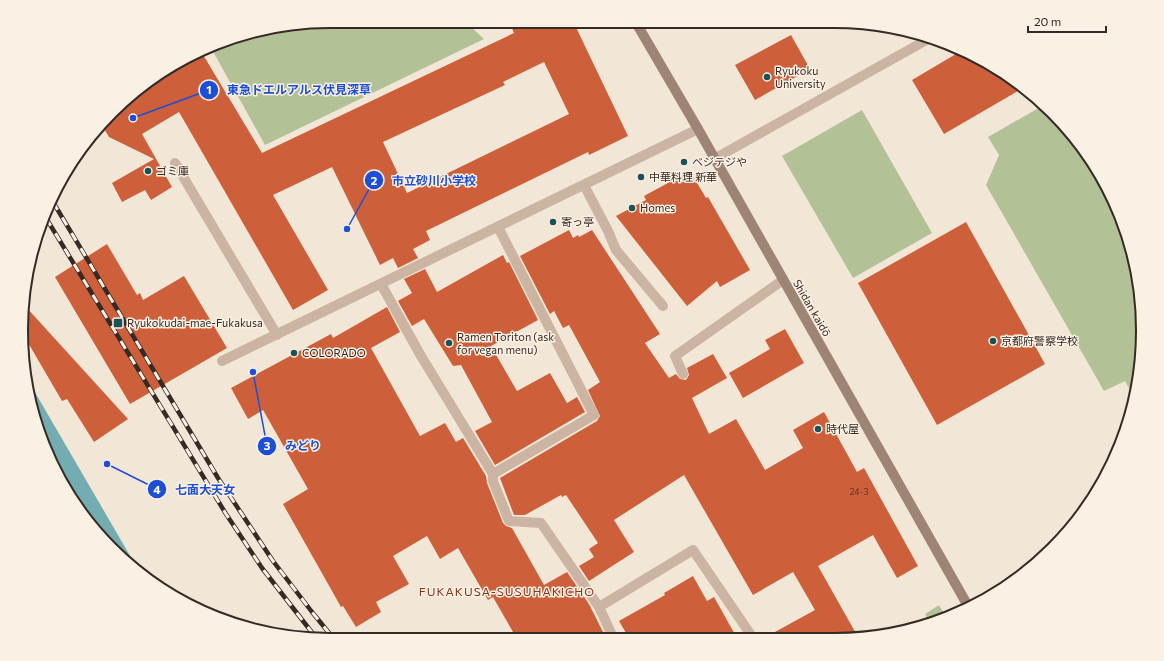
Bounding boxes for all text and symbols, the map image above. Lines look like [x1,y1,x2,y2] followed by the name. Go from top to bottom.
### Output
[1028,8,1106,34] scale bar
[1034,14,1061,28] text: 20 m
[775,64,826,90] place label: Ryukoku University
[762,72,772,82] marker: Ryukoku University
[199,78,379,102] callout: 東急ドエルアルス伏見深草
[206,82,212,96] text: 1
[227,82,371,96] text: 東急ドエルアルス伏見深草
[692,155,747,168] place label: ベジテジや
[679,157,689,167] marker: ベジテジや
[156,164,189,177] place label: ゴミ庫
[143,166,153,176] marker: ゴミ庫
[364,168,484,192] callout: 市立砂川小学校
[649,170,717,183] place label: 中華料理 新華
[636,172,646,182] marker: 中華料理 新華
[371,173,378,187] text: 2
[392,173,476,187] text: 市立砂川小学校
[640,201,675,214] place label: Homes
[627,203,637,213] marker: Homes
[561,215,594,228] place label: 寄っ亭
[548,217,558,227] marker: 寄っ亭
[791,277,834,339] street label: Shidan kaidō
[127,316,263,329] place label: Ryukokudai-mae-Fukakusa
[112,317,124,329] marker: Ryukokudai-mae-Fukakusa
[457,330,554,356] place label: Ramen Toriton (ask for vegan menu)
[1001,334,1078,347] place label: 京都府警察学校
[988,336,998,346] marker: 京都府警察学校
[444,338,454,348] marker: Ramen Toriton (ask for vegan menu)
[302,346,366,359] place label: COLORADO
[289,348,299,358] marker: COLORADO
[826,422,859,435] place label: 時代屋
[813,424,823,434] marker: 時代屋
[257,434,329,458] callout: みどり
[264,438,271,452] text: 3
[285,438,321,452] text: みどり
[147,477,243,501] callout: 七面大天女
[153,482,161,496] text: 4
[175,482,235,496] text: 七面大天女
[849,486,869,497] house number: 24-3
[419,584,595,598] district label: FUKAKUSA-SUSUHAKICHO

